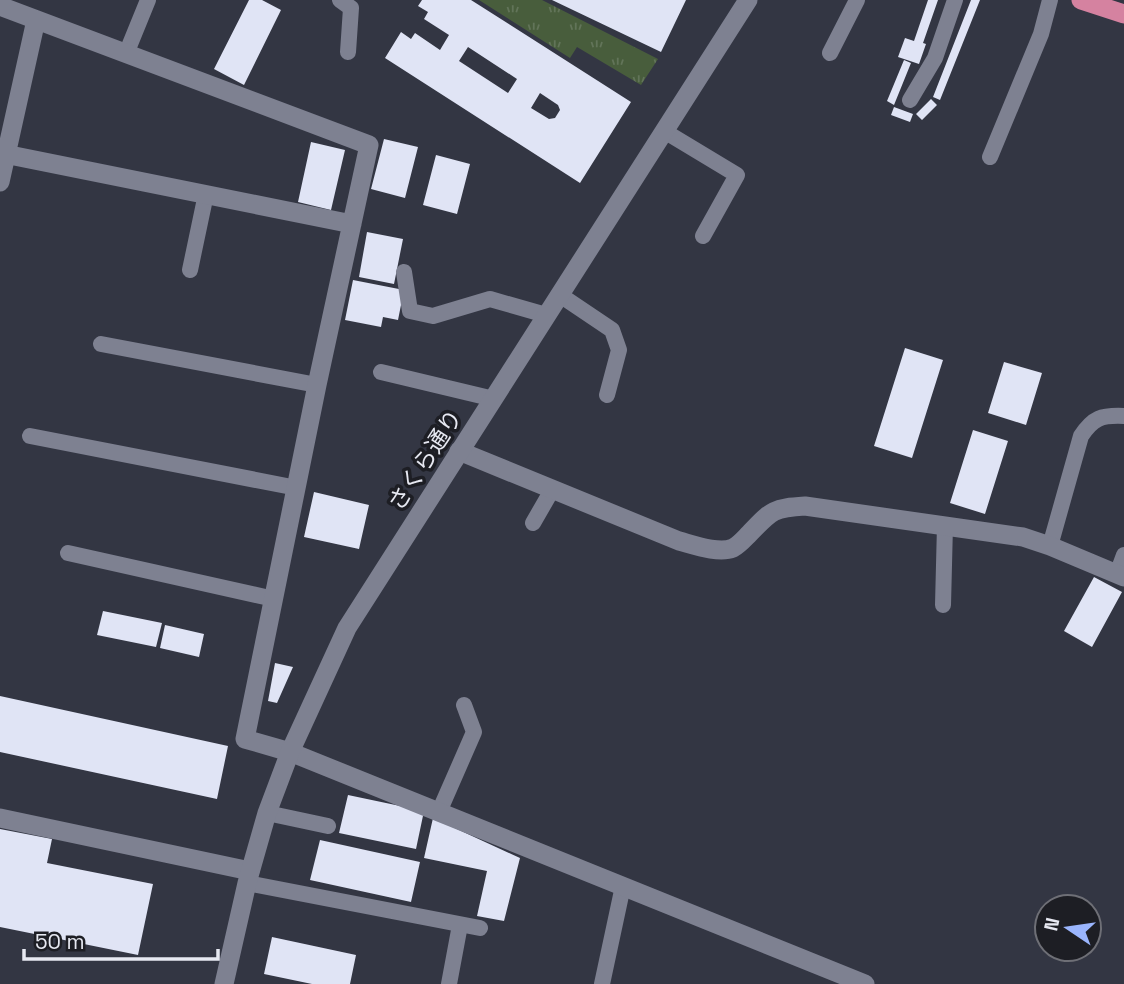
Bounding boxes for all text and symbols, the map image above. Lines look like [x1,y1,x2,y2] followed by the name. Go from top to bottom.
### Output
[381,404,469,516] street label: さくら通り
[1033,893,1103,963] north arrow
[1038,915,1066,933] text: N
[24,918,219,962] scale bar
[35,928,85,955] text: 50 m

